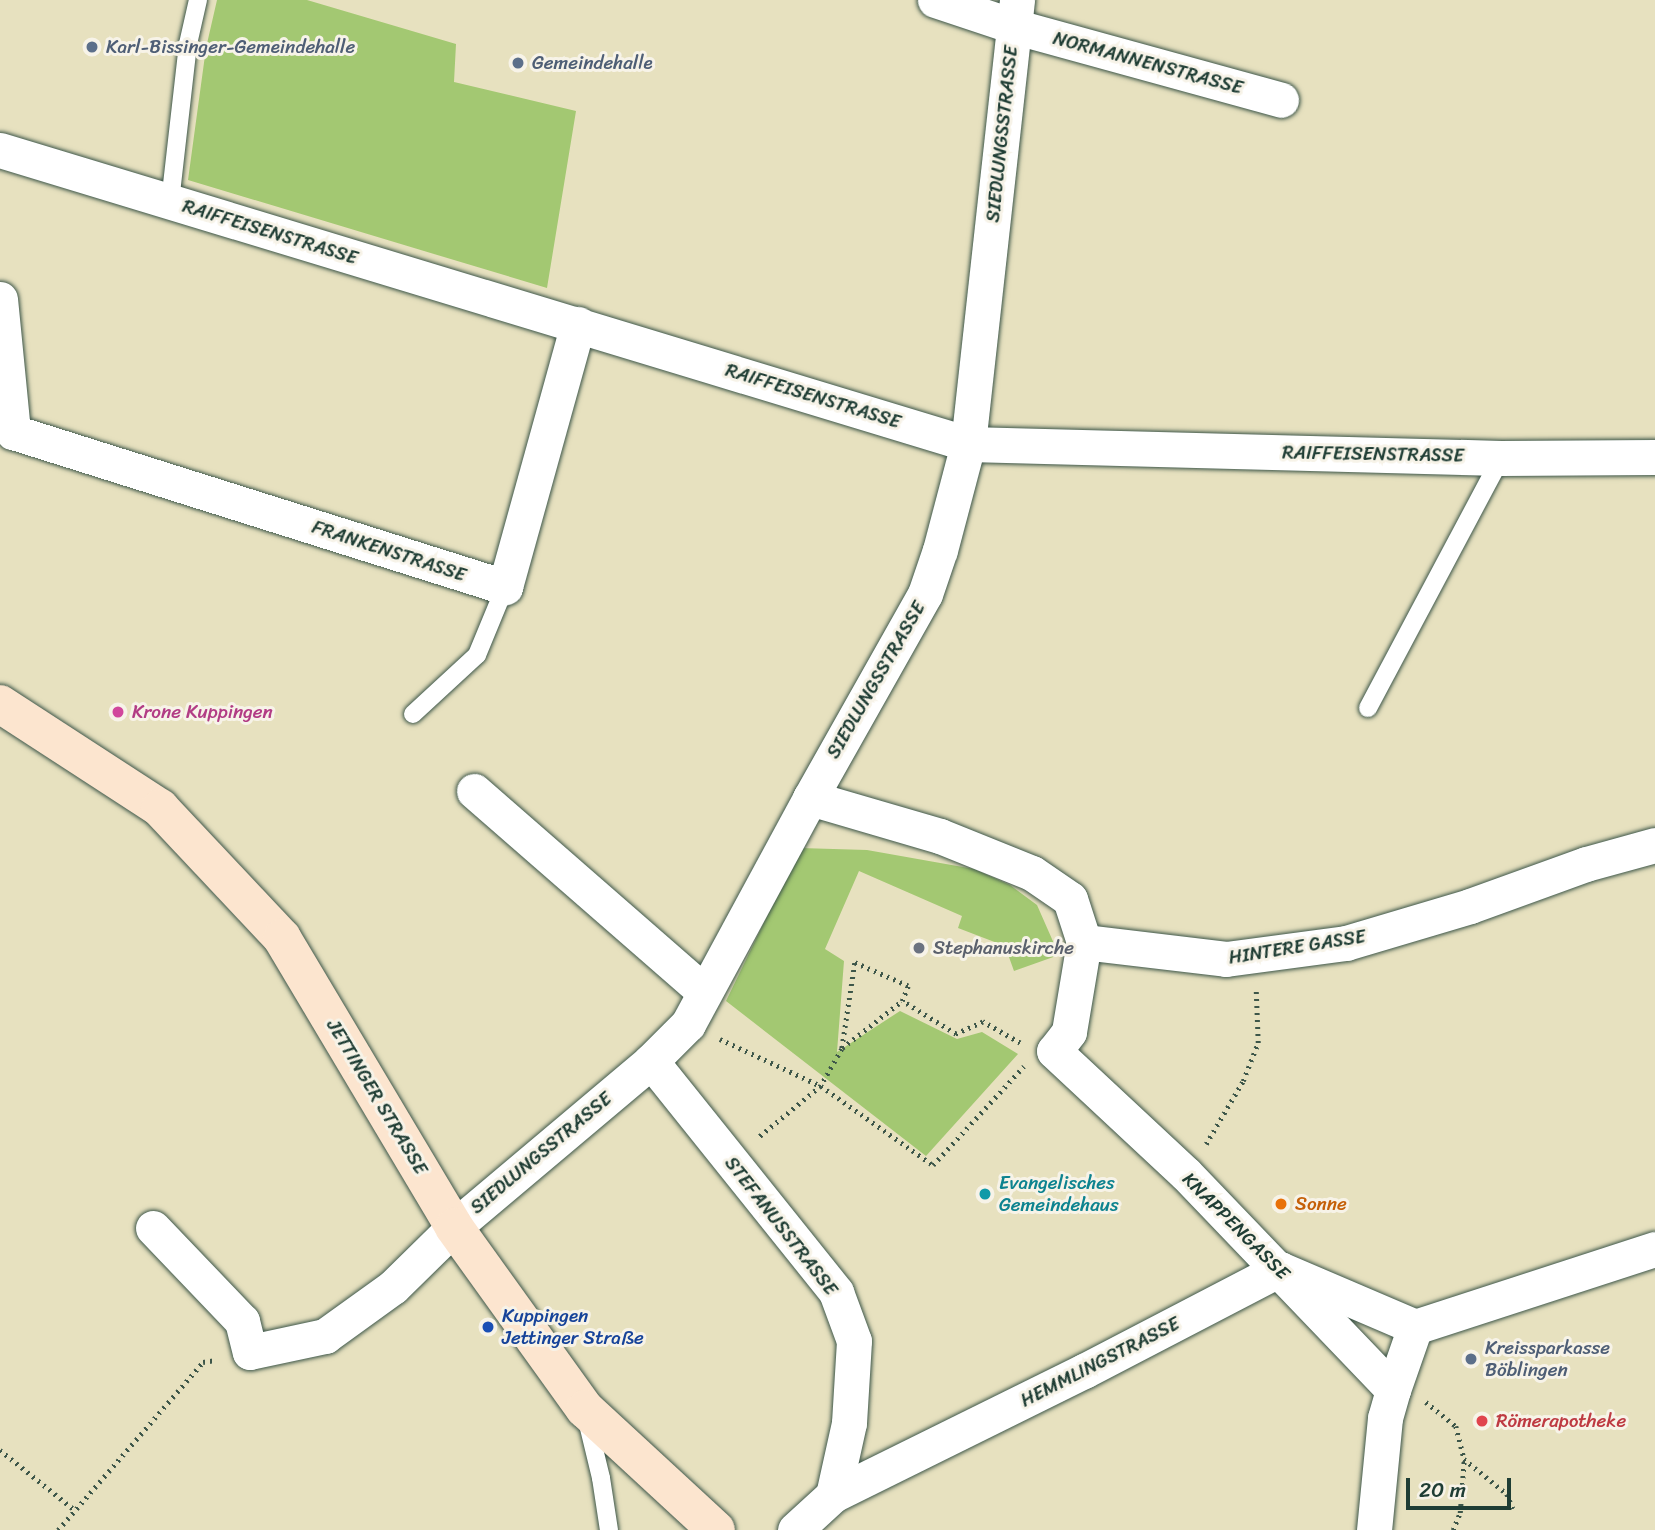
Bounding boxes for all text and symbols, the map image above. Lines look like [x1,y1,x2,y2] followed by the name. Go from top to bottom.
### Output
[1051,27,1245,99] street label: NORMANNENSTRASSE
[106,36,355,58] place label: Karl-Bissinger-Gemeindehalle
[84,39,100,55] marker: Karl-Bissinger-Gemeindehalle
[981,45,1023,223] street label: SIEDLUNGSSTRASSE
[532,52,653,74] place label: Gemeindehalle
[510,55,526,71] marker: Gemeindehalle
[180,195,360,269] street label: RAIFFEISENSTRASSE
[723,359,903,433] street label: RAIFFEISENSTRASSE
[1282,441,1464,467] street label: RAIFFEISENSTRASSE
[309,515,469,587] street label: FRANKENSTRASSE
[822,597,930,763] street label: SIEDLUNGSSTRASSE
[132,701,272,723] place label: Krone Kuppingen
[110,704,126,720] marker: Krone Kuppingen
[1227,925,1367,969] street label: HINTERE GASSE
[933,937,1074,959] place label: Stephanuskirche
[911,940,927,956] marker: Stephanuskirche
[322,1015,432,1179] street label: JETTINGER STRASSE
[466,1087,616,1219] street label: SIEDLUNGSSTRASSE
[720,1152,842,1300] street label: STEFANUSSTRASSE
[1178,1168,1294,1284] street label: KNAPPENGASSE
[999,1172,1119,1216] place label: Evangelisches Gemeindehaus
[977,1186,993,1202] marker: Evangelisches Gemeindehaus
[1295,1193,1347,1215] place label: Sonne
[1273,1196,1289,1212] marker: Sonne
[502,1305,644,1349] place label: Kuppingen Jettinger Straße
[1017,1312,1183,1412] street label: HEMMLINGSTRASSE
[480,1319,496,1335] marker: Kuppingen Jettinger Straße
[1485,1337,1610,1381] place label: Kreissparkasse Böblingen
[1463,1351,1479,1367] marker: Kreissparkasse Böblingen
[1496,1410,1626,1432] place label: Römerapotheke
[1474,1413,1490,1429] marker: Römerapotheke
[1410,1464,1515,1508] scale bar
[1419,1471,1466,1509] text: 20 m

